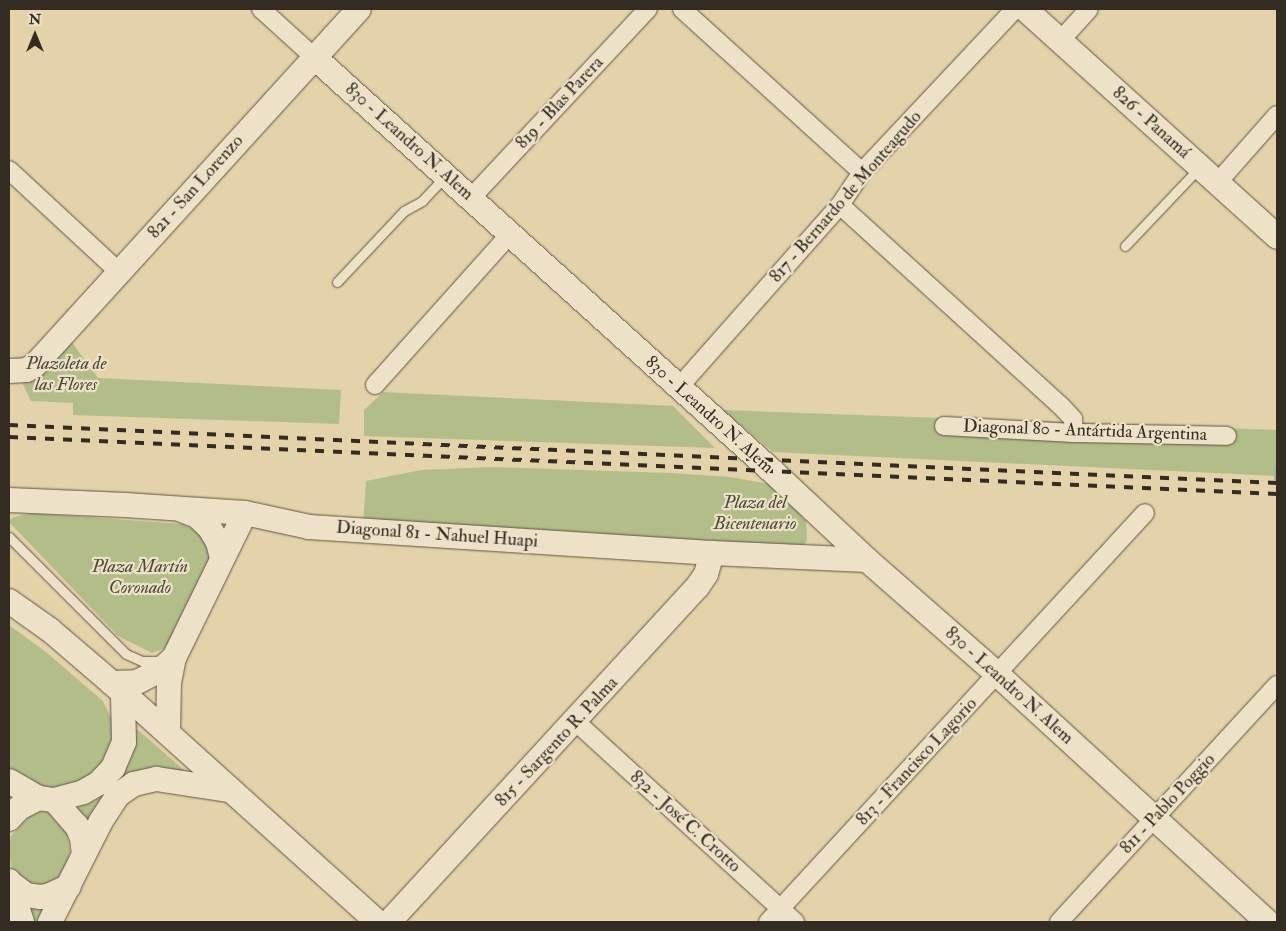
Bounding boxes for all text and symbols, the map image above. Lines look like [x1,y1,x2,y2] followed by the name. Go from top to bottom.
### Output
[10,10,60,60] north arrow
[29,11,41,28] text: N
[512,52,608,154] street label: 819 - Blas Parera
[340,79,478,205] street label: 830 - Leandro N. Alem
[1108,82,1194,164] street label: 826 - Panamá
[765,107,927,287] street label: 817 - Bernardo de Monteagudo
[144,131,248,243] street label: 821 - San Lorenzo
[640,352,778,478] street label: 830 - Leandro N. Alem
[26,354,106,396] park label: Plazoleta de las Flores
[962,416,1208,446] street label: Diagonal 80 - Antártida Argentina
[714,493,796,536] park label: Plaza del Bicentenario
[335,517,539,553] street label: Diagonal 81 - Nahuel Huapi
[92,557,188,600] park label: Plaza Martín Coronado
[940,623,1078,749] street label: 830 - Leandro N. Alem
[491,673,623,811] street label: 815 - Sargento R. Palma
[852,694,982,830] street label: 813 - Francisco Lagorio
[1116,749,1220,859] street label: 811 - Pablo Poggio
[625,767,745,877] street label: 832 - José C. Crotto

